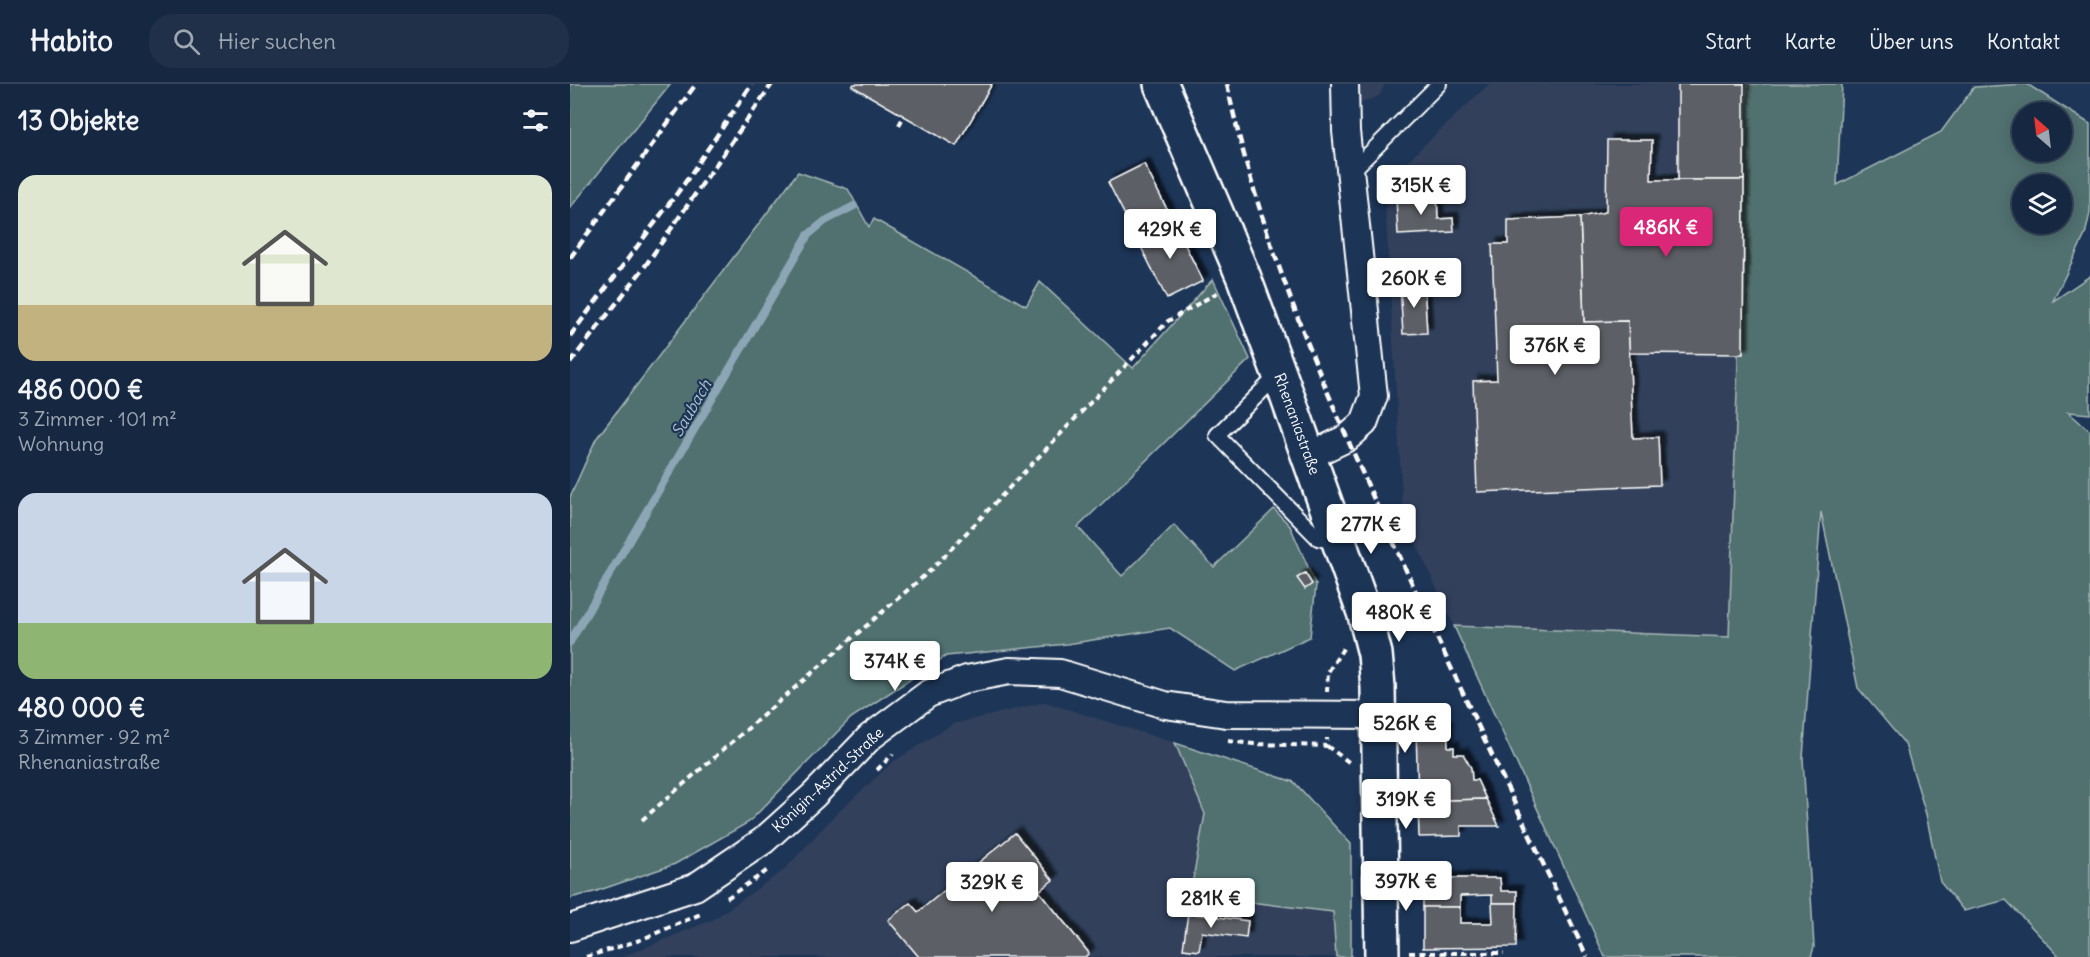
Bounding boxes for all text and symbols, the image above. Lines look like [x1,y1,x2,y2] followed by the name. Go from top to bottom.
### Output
[149,14,569,68] search box
[30,23,113,59] text: Habito
[170,25,203,58] icon: search
[218,27,336,55] text: Hier suchen
[1705,28,1751,55] text: Start
[1784,28,1836,55] text: Karte
[1869,28,1954,55] text: Über uns
[1987,28,2060,55] text: Kontakt
[2012,102,2072,162] north arrow
[2012,102,2072,234] map controls
[18,104,139,137] text: 13 Objekte
[519,104,552,137] icon: filters
[1372,165,1470,216] pin: 315K €
[1391,172,1451,197] text: 315K €
[2012,174,2072,234] button: layers
[1617,207,1715,258] pin: 486K €
[1121,209,1219,260] pin: 429K €
[231,214,339,322] icon: home
[1634,214,1698,239] text: 486K €
[1138,216,1202,241] text: 429K €
[1365,258,1463,309] pin: 260K €
[1381,265,1447,290] text: 260K €
[1506,325,1604,376] pin: 376K €
[1524,332,1586,357] text: 376K €
[1270,370,1325,477] street label: Rhenaniastraße
[18,373,143,406] text: 486 000 €
[667,375,716,440] water label: Saubach
[18,406,177,431] text: 3 Zimmer · 101 m²
[18,431,104,456] text: Wohnung
[1322,504,1420,555] pin: 277K €
[1341,511,1401,536] text: 277K €
[231,532,339,640] icon: home
[1350,592,1448,643] pin: 480K €
[1366,599,1432,624] text: 480K €
[846,641,944,692] pin: 374K €
[864,648,926,673] text: 374K €
[18,691,146,724] text: 480 000 €
[1356,703,1454,754] pin: 526K €
[1373,710,1437,735] text: 526K €
[768,723,887,836] street label: Königin-Astrid-Straße
[18,724,170,749] text: 3 Zimmer · 92 m²
[18,749,160,774] text: Rhenaniastraße
[1357,779,1455,830] pin: 319K €
[1376,786,1436,811] text: 319K €
[1357,861,1455,912] pin: 397K €
[943,862,1041,913] pin: 329K €
[1375,868,1437,893] text: 397K €
[960,869,1024,894] text: 329K €
[1162,878,1260,929] pin: 281K €
[1181,885,1241,910] text: 281K €

